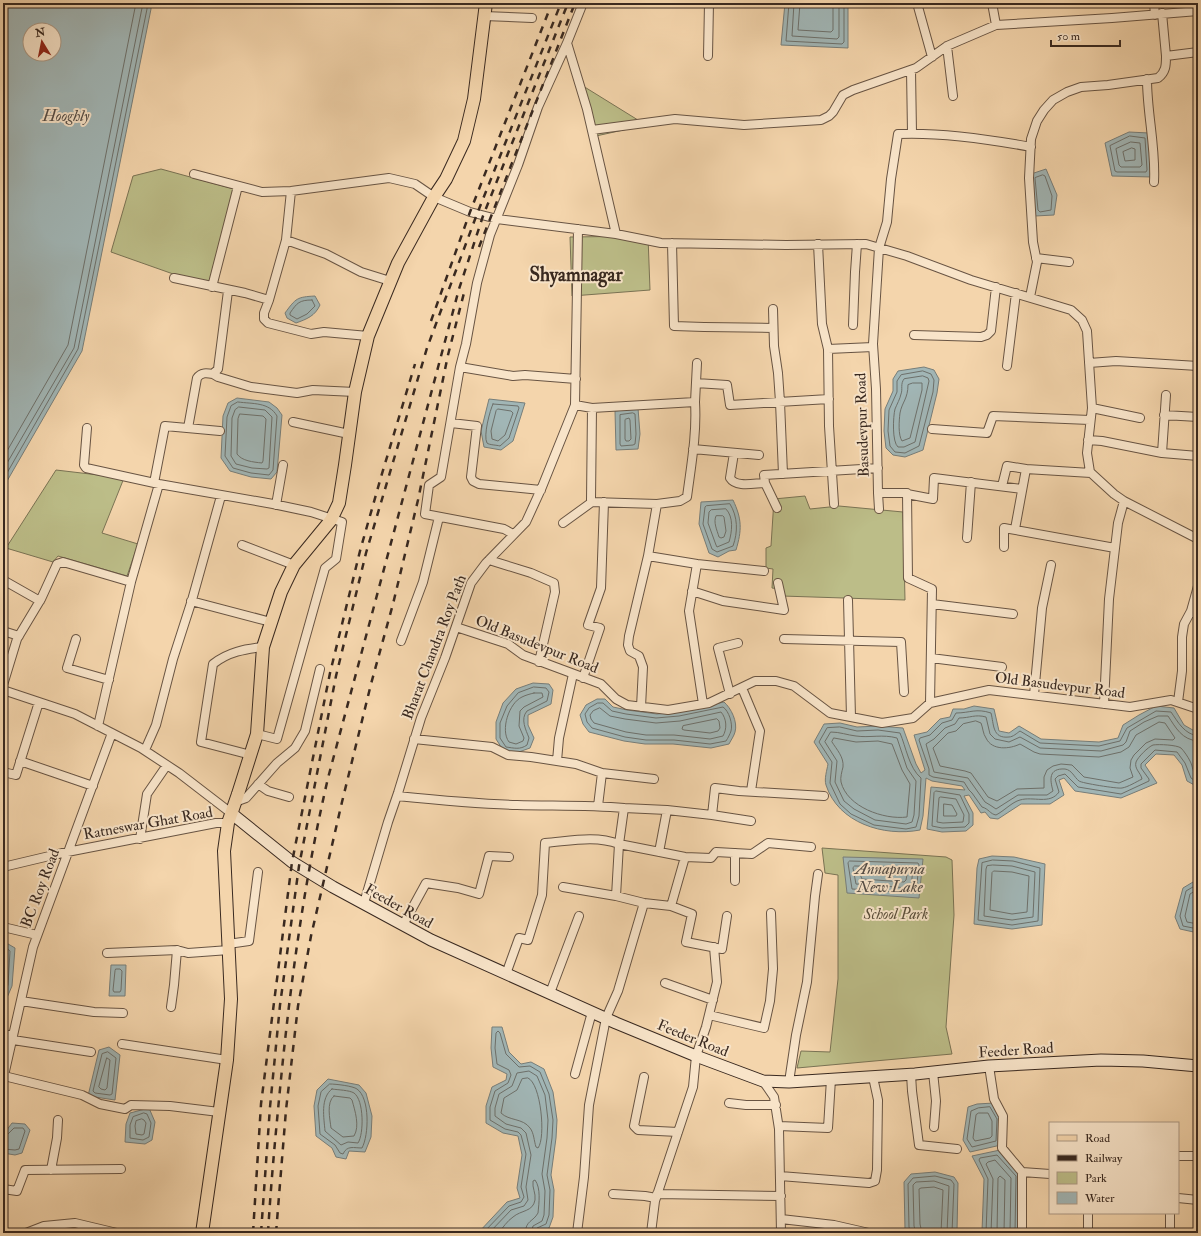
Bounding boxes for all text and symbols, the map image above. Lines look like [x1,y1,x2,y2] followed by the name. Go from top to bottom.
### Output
[22,22,62,62] north arrow
[1051,22,1120,48] scale bar
[33,25,47,40] text: N
[1057,29,1081,44] text: 50 m
[41,106,90,126] water label: Hooghly
[530,263,623,288] district label: Shyamnagar
[851,372,875,477] street label: Basudevpur Road
[398,572,471,722] street label: Bharat Chandra Roy Path
[472,611,602,679] street label: Old Basudevpur Road
[994,668,1127,704] street label: Old Basudevpur Road
[82,803,215,844] street label: Ratneswar Ghat Road
[17,846,64,930] street label: BC Roy Road
[853,859,925,897] water label: Annapurna New Lake
[361,880,437,933] street label: Feeder Road
[863,905,928,924] park label: School Park
[654,1016,732,1062] street label: Feeder Road
[978,1038,1055,1063] street label: Feeder Road
[1049,1122,1179,1214] legend
[1085,1131,1110,1146] text: Road
[1085,1151,1123,1166] text: Railway
[1085,1171,1107,1186] text: Park
[1084,1191,1115,1206] text: Water

